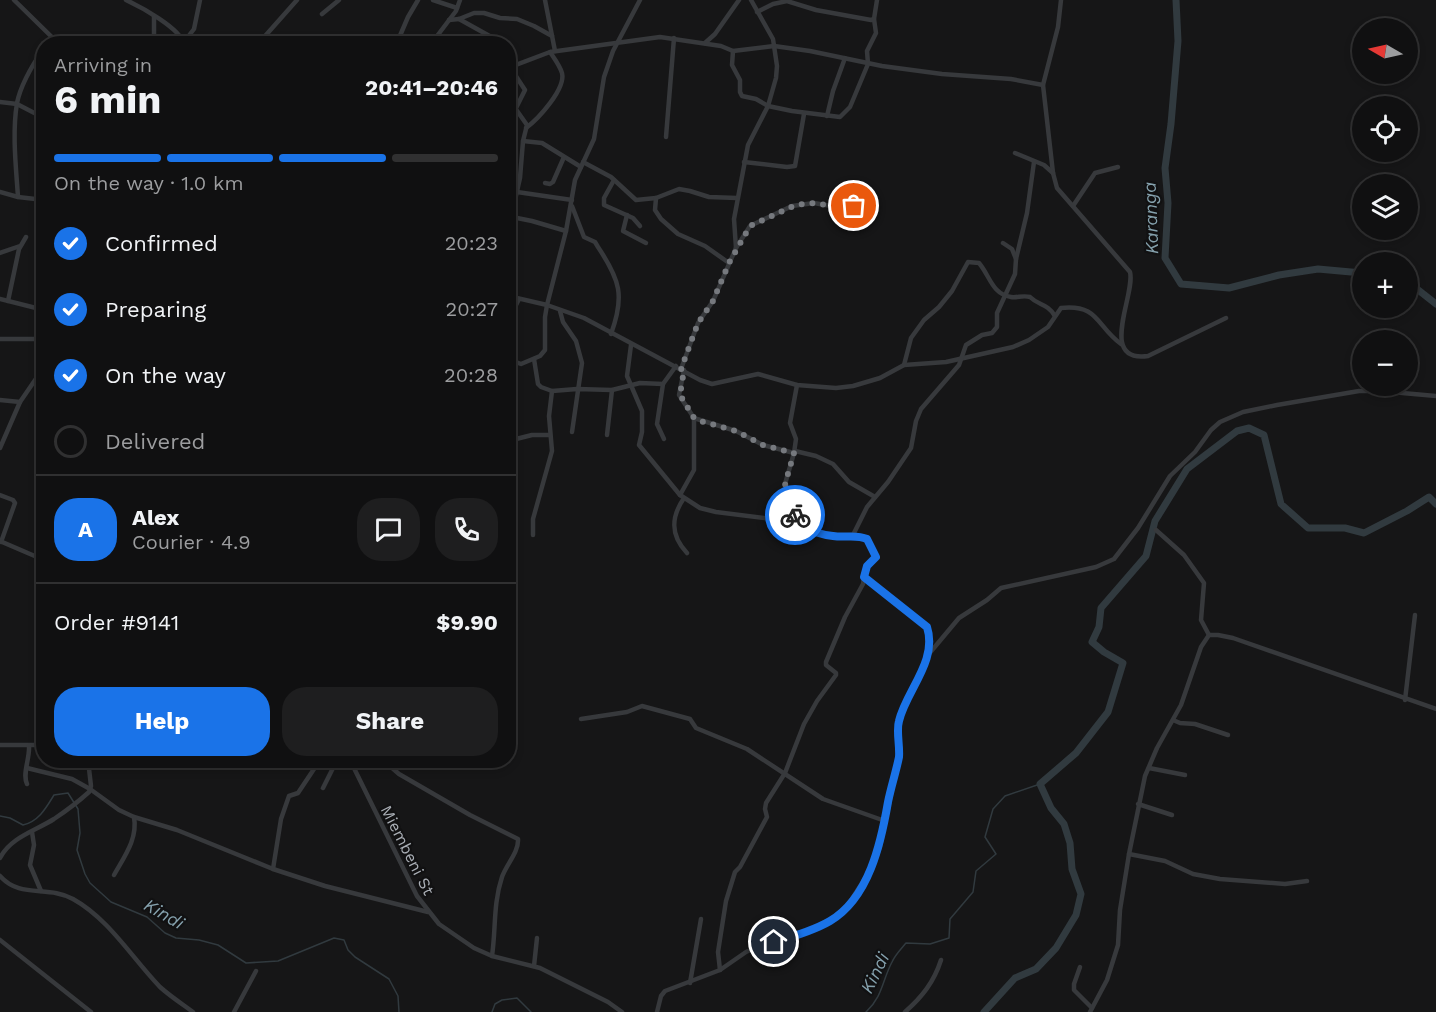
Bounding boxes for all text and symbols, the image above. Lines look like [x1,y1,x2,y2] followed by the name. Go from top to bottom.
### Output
[1352,18,1418,84] north arrow
[1352,18,1418,396] map controls
[54,53,152,77] text: Arriving in
[365,75,498,100] text: 20:41–20:46
[54,77,161,122] text: 6 min
[1352,96,1418,162] button: locate
[54,171,243,195] text: On the way · 1.0 km
[1352,174,1418,240] button: layers
[828,180,879,231] pin
[1139,181,1162,255] water label: Karanga
[837,189,870,222] icon: bag
[54,227,87,260] icon: check
[105,231,218,256] text: Confirmed
[445,231,498,255] text: 20:23
[1352,252,1418,318] button: +
[54,293,87,326] icon: check
[105,297,206,322] text: Preparing
[446,297,498,321] text: 20:27
[1352,330,1418,396] button: −
[54,359,87,392] icon: check
[105,363,226,388] text: On the way
[444,363,498,387] text: 20:28
[105,429,205,454] text: Delivered
[765,485,825,545] courier
[357,498,420,561] button: chat
[435,498,498,561] button: phone
[779,499,812,532] icon: bike
[132,505,179,530] text: Alex
[78,517,93,542] text: A
[132,530,251,554] text: Courier · 4.9
[54,610,179,635] text: Order #9141
[436,610,498,635] text: $9.90
[54,687,270,756] button: Help
[282,687,498,756] button: Share
[377,802,438,899] street label: Miembeni St
[141,894,189,934] water label: Kindi
[748,916,799,967] pin
[757,925,790,958] icon: home
[856,948,894,997] water label: Kindi

